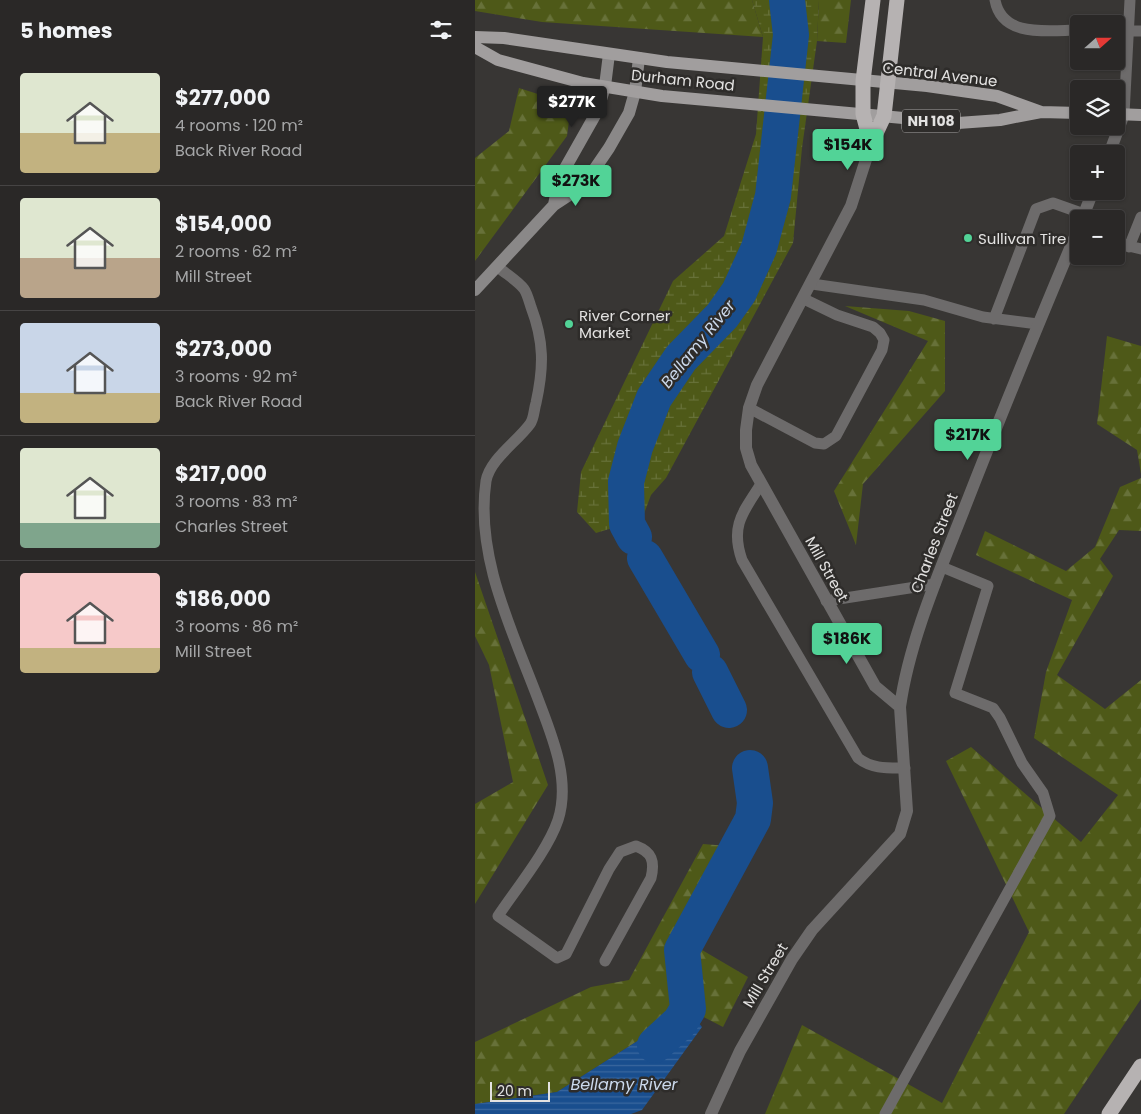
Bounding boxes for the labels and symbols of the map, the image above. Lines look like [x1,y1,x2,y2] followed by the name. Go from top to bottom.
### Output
[1070,15,1125,70] north arrow
[881,57,999,91] street label: Central Avenue
[630,64,736,96] street label: Durham Road
[537,86,607,128] pin: $277K
[902,110,960,132] road number: NH 108
[813,128,883,171] pin: $154K
[541,164,611,207] pin: $273K
[978,228,1066,249] place label: Sullivan Tire
[962,232,974,244] marker: Sullivan Tire
[655,294,741,393] water label: Bellamy River
[579,305,671,343] place label: River Corner Market
[563,318,575,330] marker: River Corner Market
[933,418,1003,461] pin: $217K
[905,490,963,596] street label: Charles Street
[800,532,854,606] street label: Mill Street
[812,622,882,665] pin: $186K
[737,939,793,1011] street label: Mill Street
[570,1073,679,1096] water label: Bellamy River
[490,1079,550,1102] scale bar

